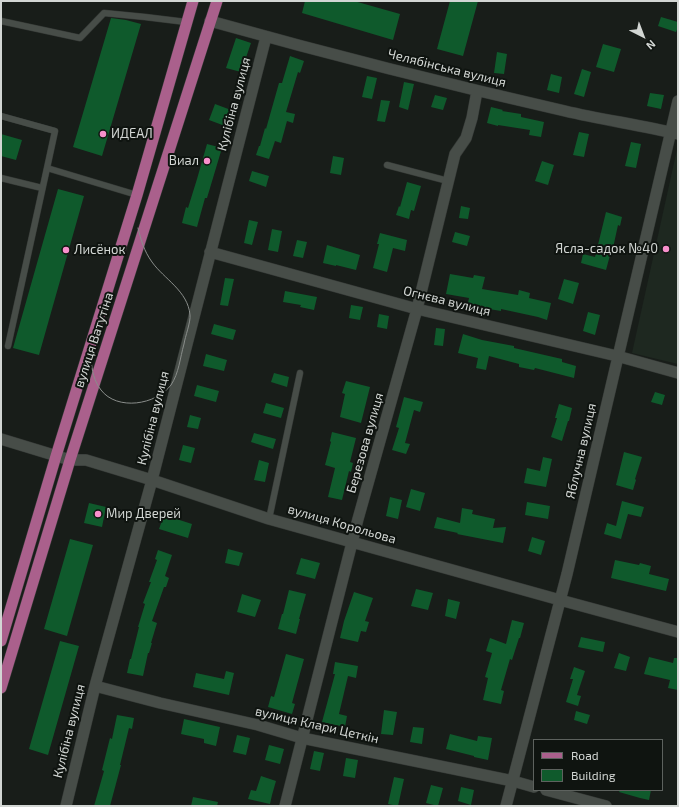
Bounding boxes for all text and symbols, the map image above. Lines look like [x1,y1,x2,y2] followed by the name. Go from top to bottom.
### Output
[623,16,663,56] north arrow
[644,38,659,53] text: N
[386,46,508,90] street label: Челябінська вулиця
[214,55,254,153] street label: Кулібіна вулиця
[111,126,153,142] place label: ИДЕАЛ
[98,129,108,139] marker: ИДЕАЛ
[169,153,199,169] place label: Виал
[202,156,212,166] marker: Виал
[555,241,658,257] place label: Ясла-садок №40
[74,242,125,258] place label: Лисёнок
[661,244,671,254] marker: Ясла-садок №40
[61,245,71,255] marker: Лисёнок
[402,283,492,319] street label: Огнєва вулиця
[71,290,117,390] street label: вулиця Ватутіна
[134,369,172,467] street label: Кулібіна вулиця
[343,391,387,495] street label: Березова вулиця
[562,402,600,500] street label: Яблучна вулиця
[286,501,398,547] street label: вулиця Корольова
[106,506,181,522] place label: Мир Дверей
[93,509,103,519] marker: Мир Дверей
[50,682,88,780] street label: Кулібіна вулиця
[254,703,380,747] street label: вулиця Клари Цеткін
[533,739,663,791] legend
[571,748,599,762] text: Road
[571,768,615,782] text: Building

